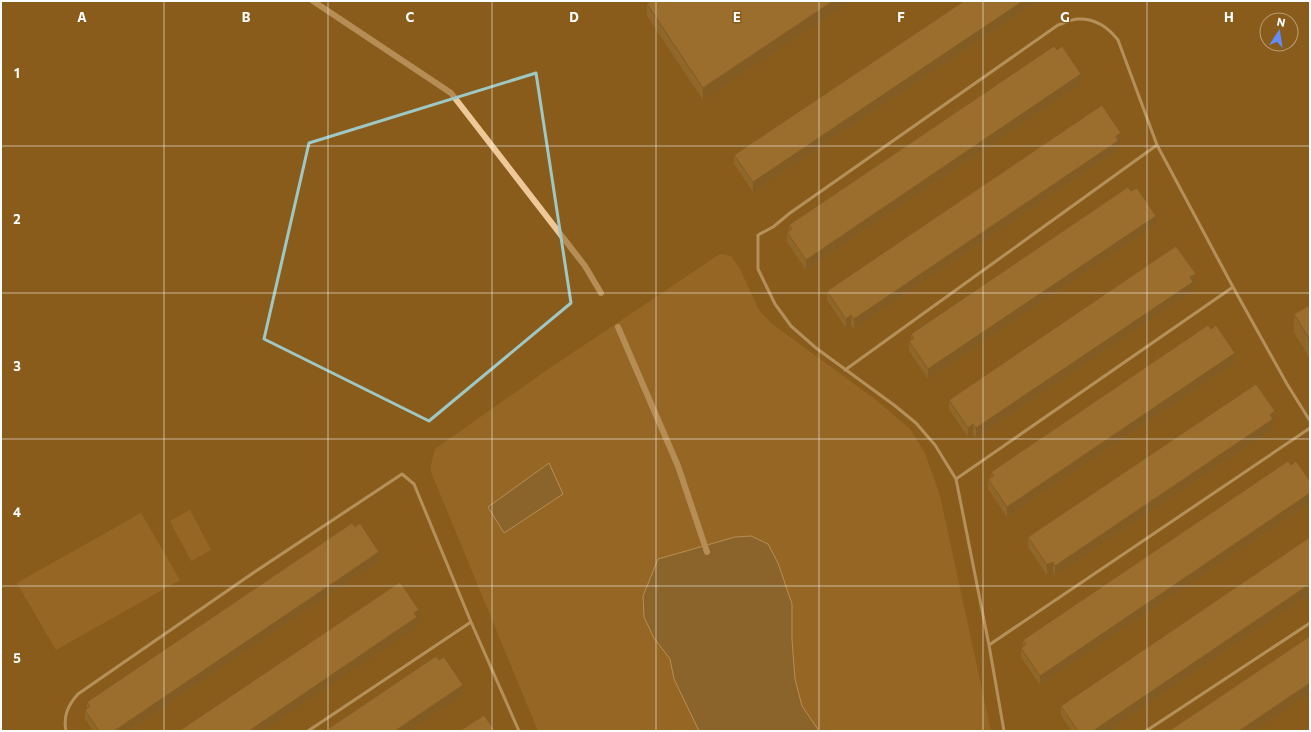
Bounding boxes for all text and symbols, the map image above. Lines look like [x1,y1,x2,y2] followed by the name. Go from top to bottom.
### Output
[77,9,87,25] text: A
[242,9,251,25] text: B
[406,9,415,25] text: C
[569,9,579,25] text: D
[733,9,741,25] text: E
[897,9,905,25] text: F
[1060,9,1070,25] text: G
[1224,9,1234,25] text: H
[1259,12,1299,52] north arrow
[1276,15,1287,29] text: N
[14,65,20,81] text: 1
[13,211,21,227] text: 2
[13,358,21,374] text: 3
[13,504,21,520] text: 4
[13,650,21,666] text: 5

